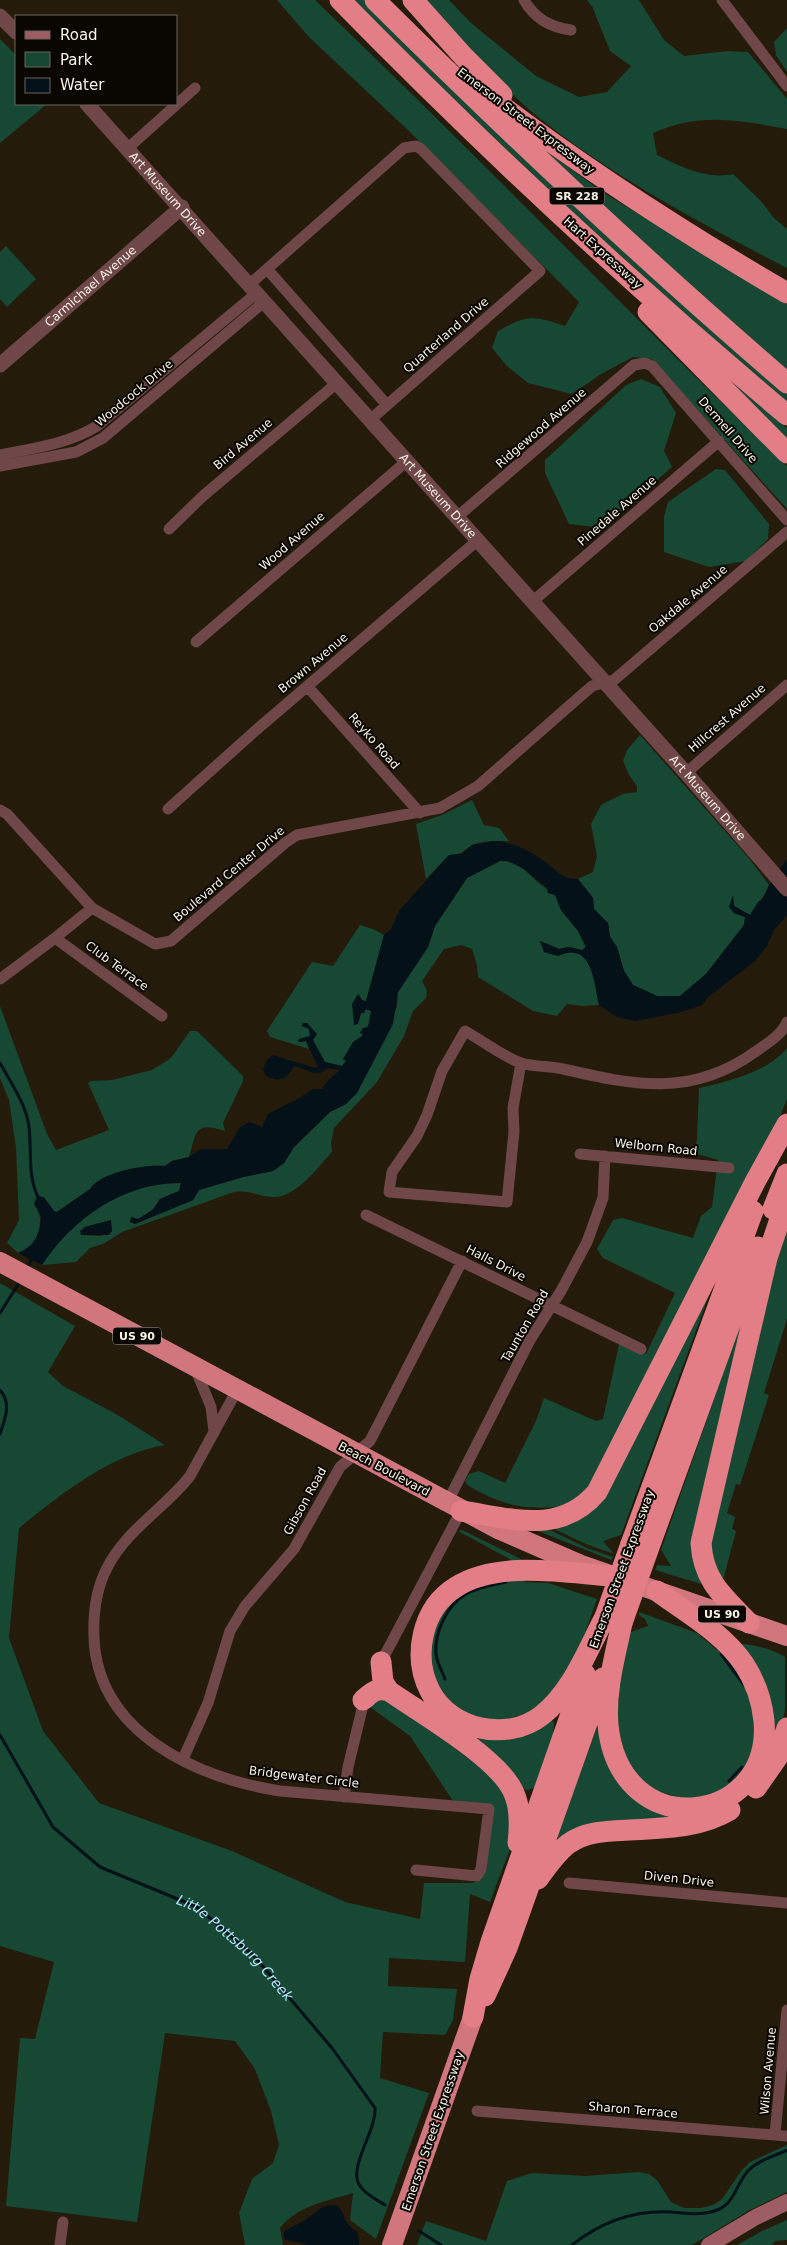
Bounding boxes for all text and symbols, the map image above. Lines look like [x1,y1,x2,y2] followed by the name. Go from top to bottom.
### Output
[15,15,178,105] legend
[60,26,98,44] text: Road
[60,51,93,69] text: Park
[455,65,597,177] street label: Emerson Street Expressway
[60,76,105,94] text: Water
[126,149,209,239] street label: Art Museum Drive
[550,188,604,205] road number: SR 228
[561,214,645,292] street label: Hart Expressway
[42,243,139,330] street label: Carmichael Avenue
[401,294,491,376] street label: Quarterland Drive
[92,357,176,429] street label: Woodcock Drive
[493,385,589,471] street label: Ridgewood Avenue
[696,394,760,466] street label: Dermell Drive
[211,415,275,473] street label: Bird Avenue
[396,451,479,541] street label: Art Museum Drive
[575,473,659,549] street label: Pinedale Avenue
[257,509,327,573] street label: Wood Avenue
[646,562,730,636] street label: Oakdale Avenue
[276,630,350,696] street label: Brown Avenue
[686,681,768,755] street label: Hillcrest Avenue
[346,710,402,772] street label: Reyko Road
[667,753,749,843] street label: Art Museum Drive
[171,823,287,925] street label: Boulevard Center Drive
[83,938,151,994] street label: Club Terrace
[614,1136,698,1158] street label: Welborn Road
[464,1242,528,1284] street label: Halls Drive
[498,1287,551,1366] street label: Taunton Road
[113,1328,161,1344] road number: US 90
[336,1439,432,1499] street label: Beach Boulevard
[281,1465,329,1537] street label: Gibson Road
[587,1488,657,1650] street label: Emerson Street Expressway
[698,1606,746,1622] road number: US 90
[248,1763,360,1791] street label: Bridgewater Circle
[643,1868,715,1890] street label: Diven Drive
[174,1892,297,2005] water label: Little Pottsburg Creek
[757,2027,779,2115] street label: Wilson Avenue
[399,2049,467,2213] street label: Emerson Street Expressway
[588,2099,678,2121] street label: Sharon Terrace

